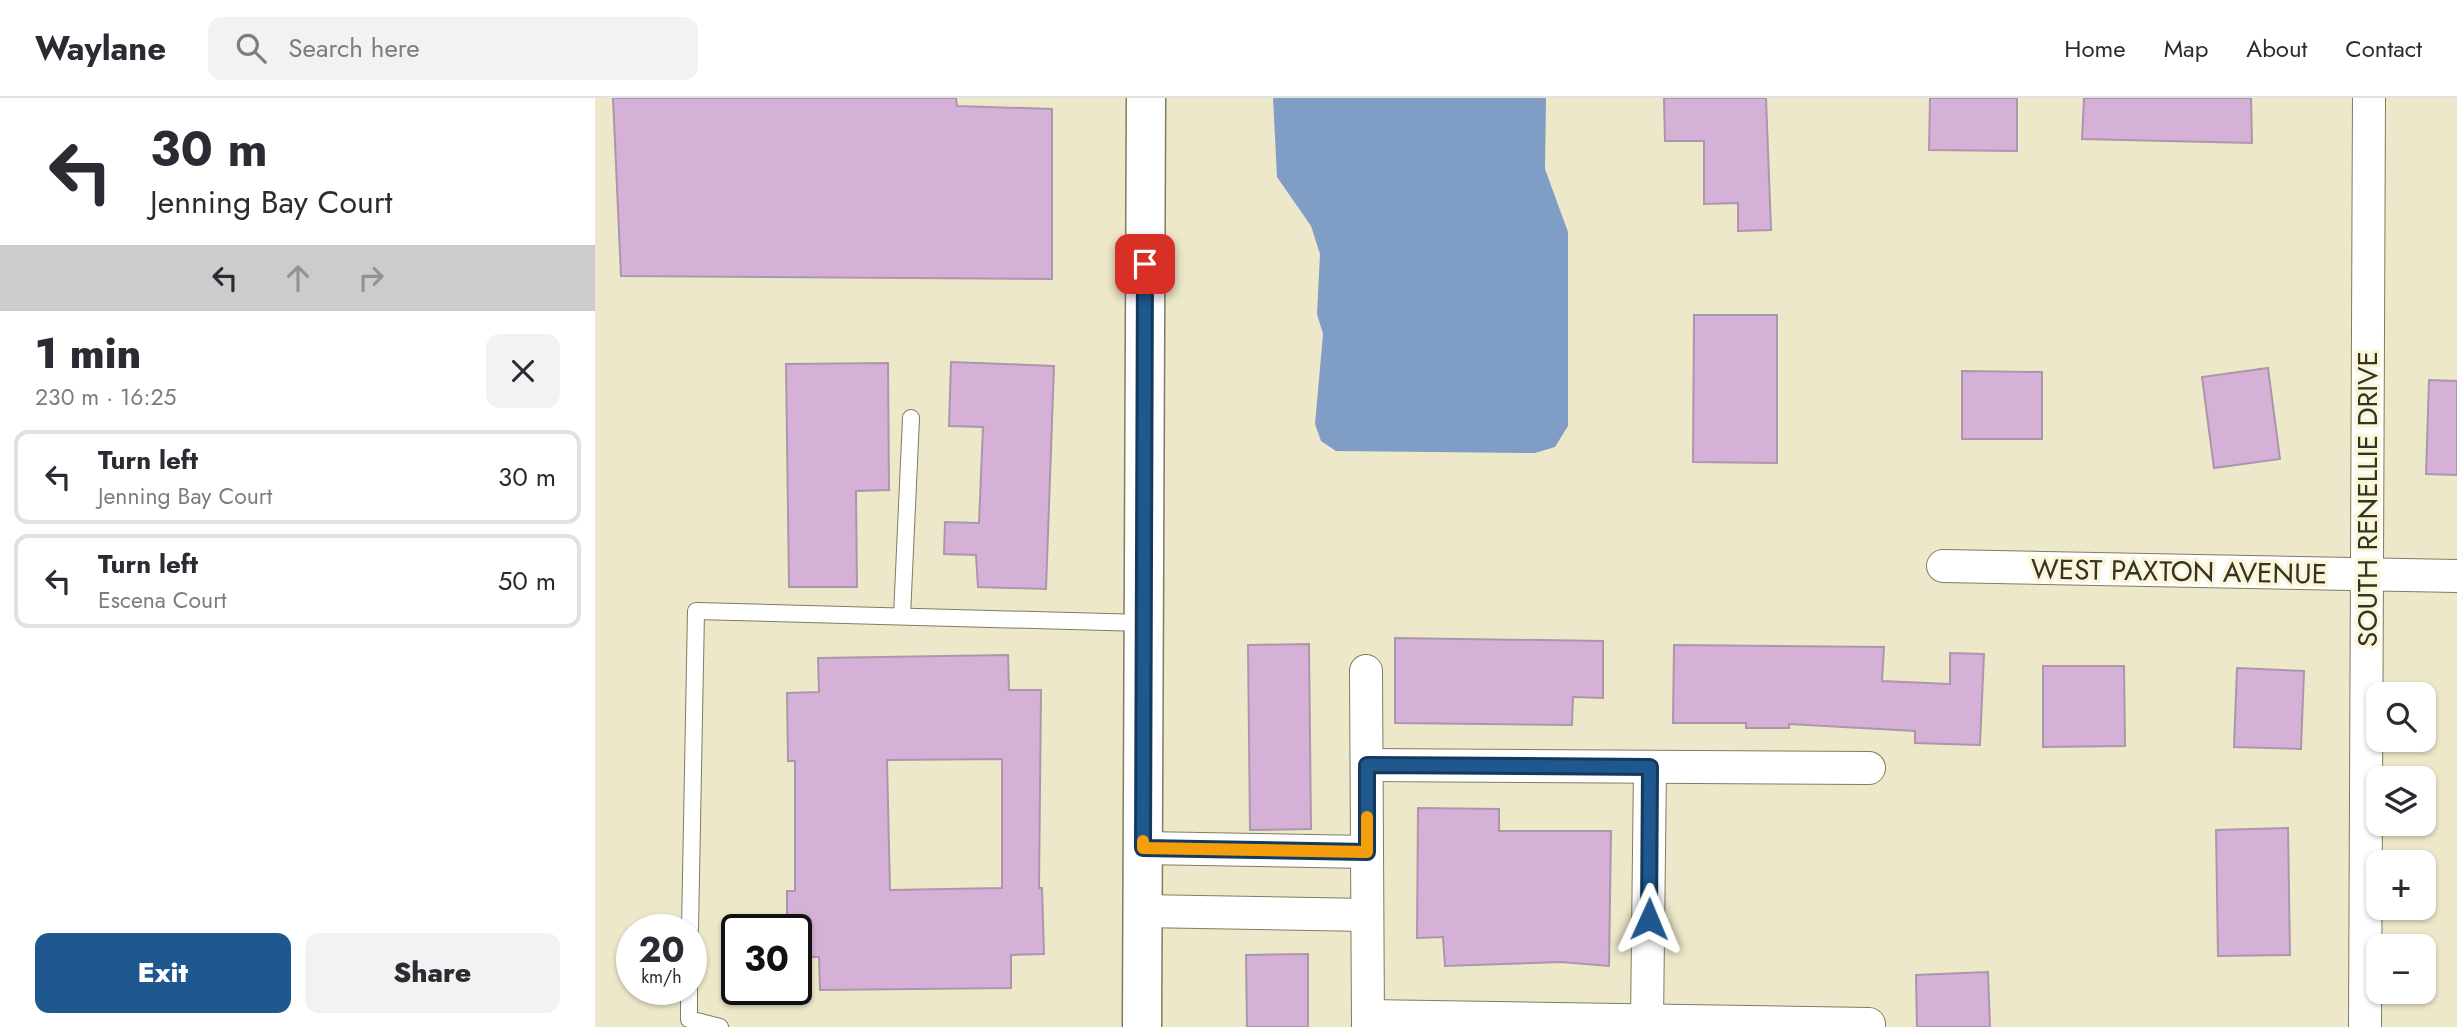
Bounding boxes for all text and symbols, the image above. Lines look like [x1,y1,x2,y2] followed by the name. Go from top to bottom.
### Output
[208,17,698,80] search box
[35,25,166,72] text: Waylane
[232,29,270,67] icon: search
[288,29,420,67] text: Search here
[2064,31,2126,66] text: Home
[2164,31,2208,66] text: Map
[2246,31,2307,66] text: About
[2345,31,2422,66] text: Contact
[150,114,268,184] text: 30 m
[35,126,126,217] icon: left
[150,179,392,225] text: Jenning Bay Court
[1115,234,1175,294] pin
[1126,245,1164,283] icon: arrive
[206,259,244,297] icon: left
[279,259,317,297] icon: ahead
[352,259,390,297] icon: right
[35,323,141,384] text: 1 min
[486,334,560,408] button: close
[2347,351,2388,647] street label: SOUTH RENELLIE DRIVE
[35,380,177,414] text: 230 m · 16:25
[98,441,198,479] text: Turn left
[39,458,77,496] icon: left
[498,458,556,496] text: 30 m
[98,479,272,513] text: Jenning Bay Court
[98,545,198,583] text: Turn left
[2031,548,2327,595] street label: WEST PAXTON AVENUE
[39,562,77,600] icon: left
[498,562,556,600] text: 50 m
[98,583,227,617] text: Escena Court
[2366,682,2436,1004] map controls
[2366,682,2436,752] button: search
[2366,766,2436,836] button: layers
[2366,850,2436,920] button: +
[1612,882,1686,956] position arrow
[721,914,812,1005] speed limit sign: 30
[638,925,685,975] text: 20
[35,933,291,1013] button: Exit
[305,933,560,1013] button: Share
[2366,934,2436,1004] button: −
[641,964,682,990] text: km/h

